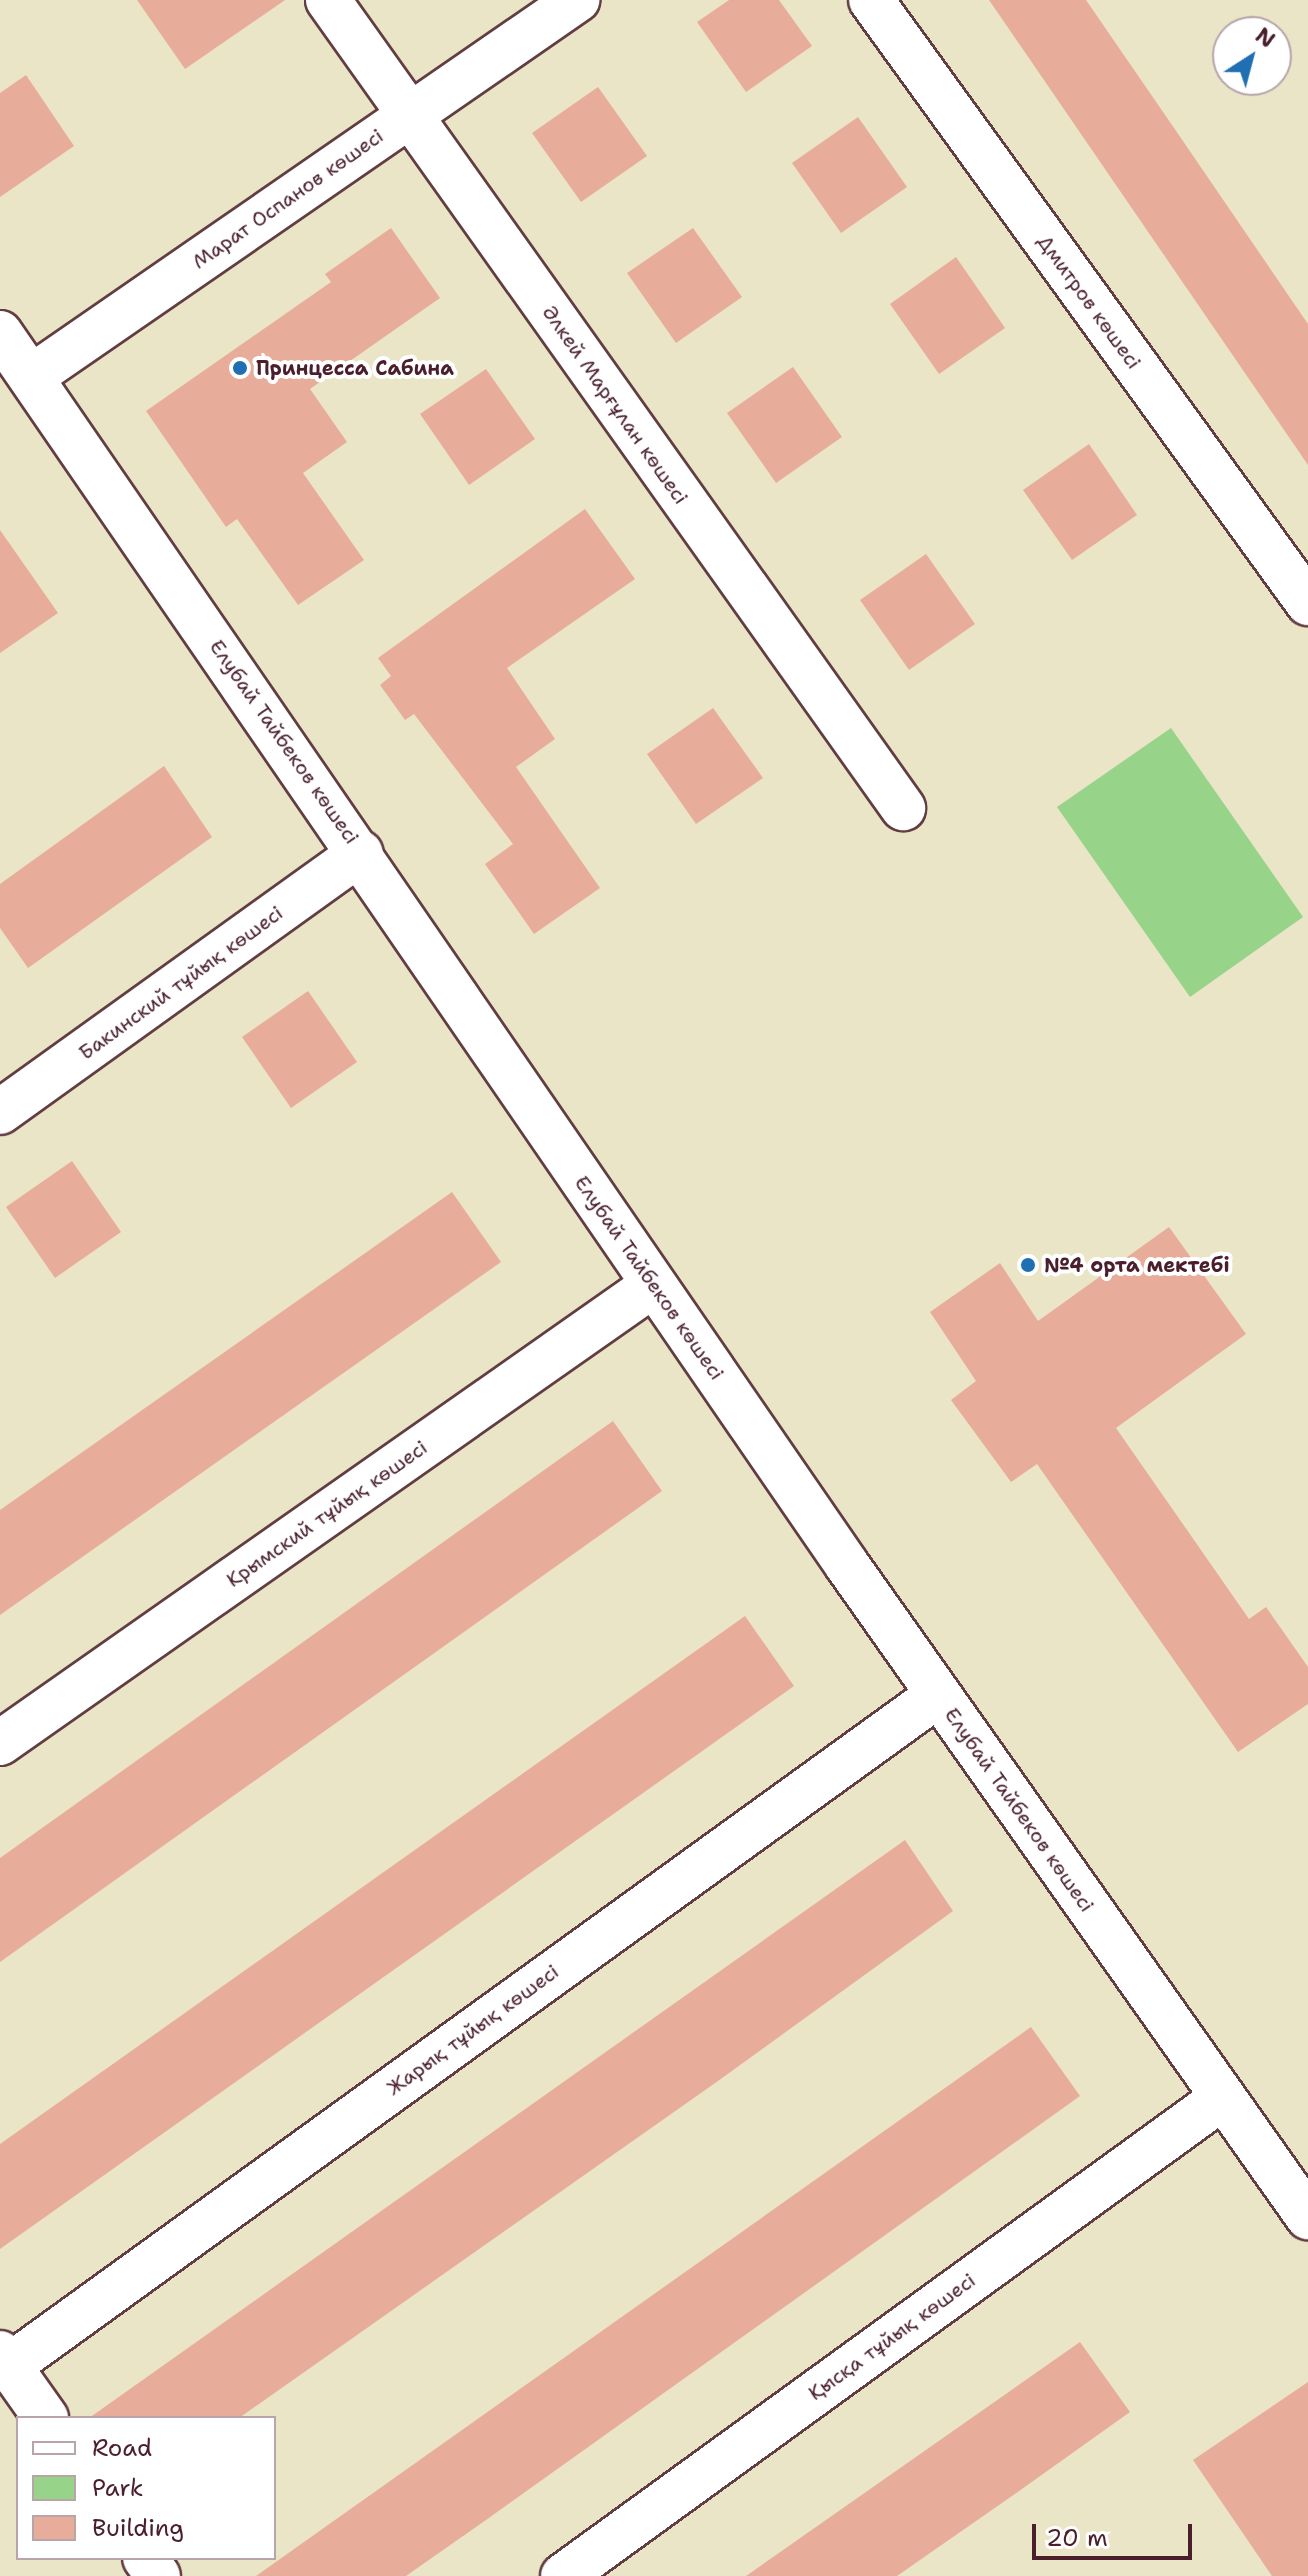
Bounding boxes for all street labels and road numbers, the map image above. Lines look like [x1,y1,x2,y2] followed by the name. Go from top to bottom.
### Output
[188,124,388,274] street label: Марат Оспанов көшесі
[1032,230,1146,374] street label: Дмитров көшесі
[537,301,693,509] street label: Әлкей Марғұлан көшесі
[204,635,364,849] street label: Елубай Тайбеков көшесі
[74,901,288,1065] street label: Бакинский тұйық көшесі
[569,1171,729,1385] street label: Елубай Тайбеков көшесі
[222,1436,432,1592] street label: Крымский тұйық көшесі
[939,1703,1099,1917] street label: Елубай Тайбеков көшесі
[382,1960,564,2100] street label: Жарық тұйық көшесі
[804,2268,980,2406] street label: Қысқа тұйық көшесі

